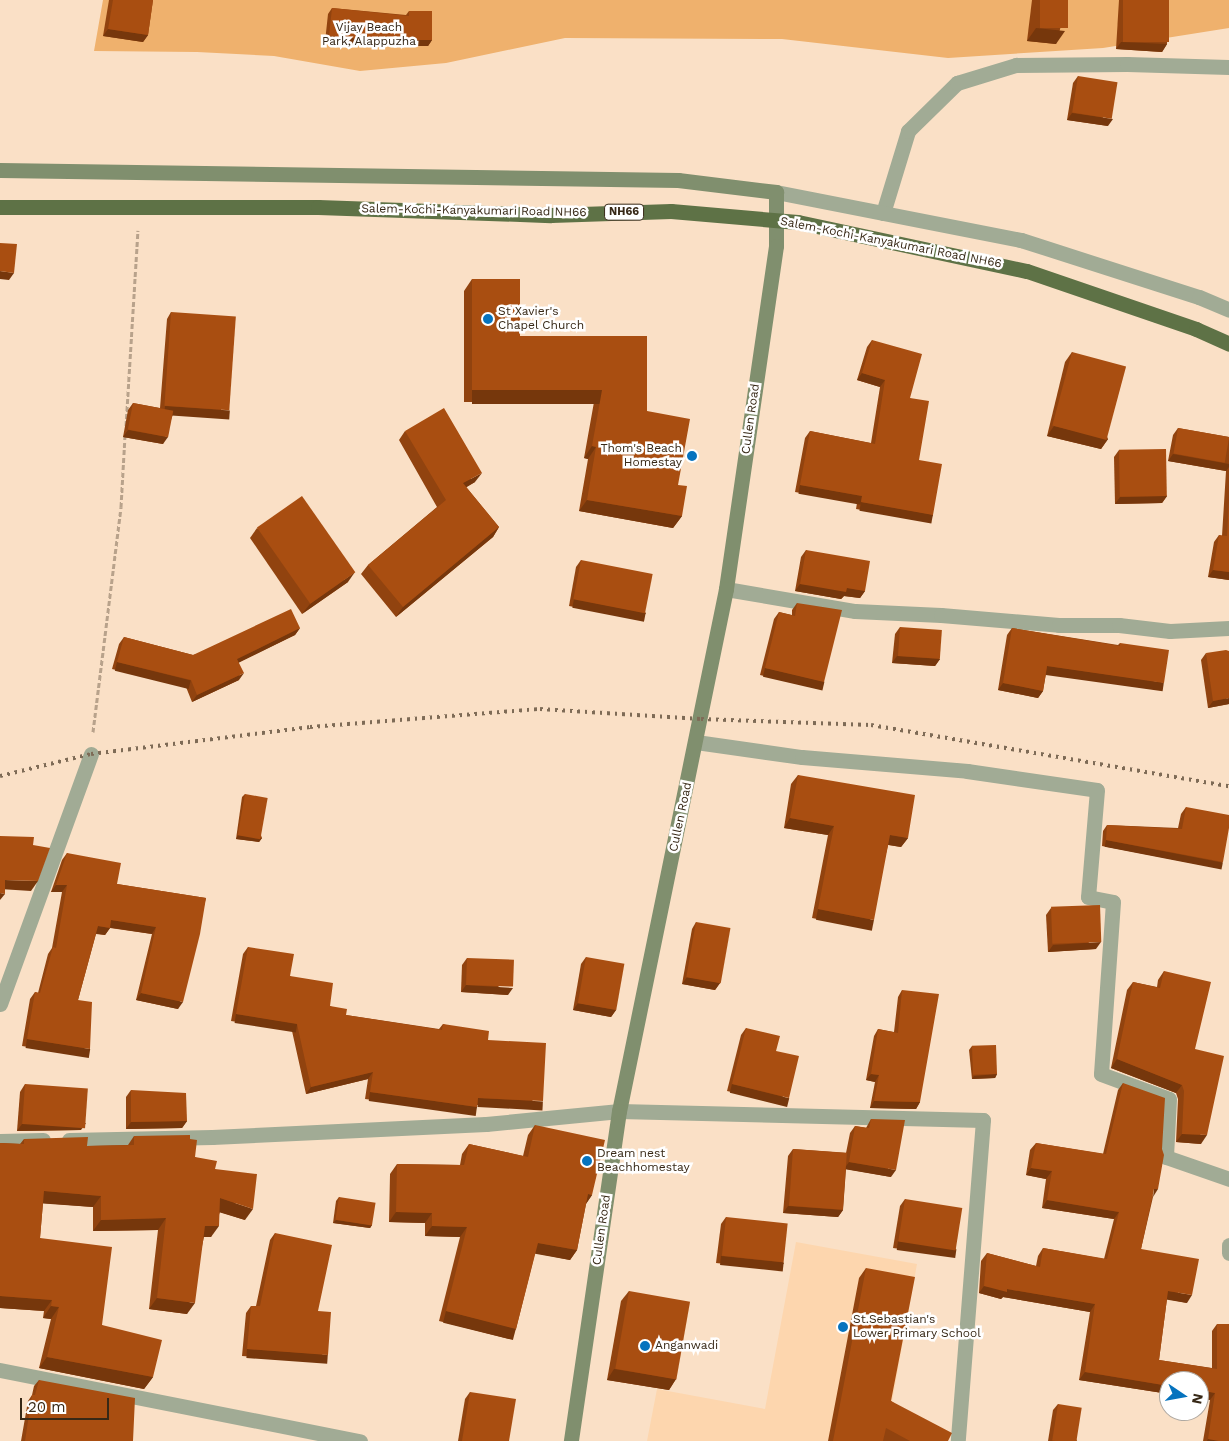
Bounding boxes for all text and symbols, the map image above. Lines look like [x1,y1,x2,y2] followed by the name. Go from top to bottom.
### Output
[322,21,416,49] park label: Vijay Beach Park, Alappuzha
[361,202,587,220] street label: Salem-Kochi-Kanyakumari Road NH66
[604,203,644,220] road number: NH66
[779,214,1003,272] street label: Salem-Kochi-Kanyakumari Road NH66
[498,305,585,333] place label: St Xavier's Chapel Church
[482,313,494,325] marker: St Xavier's Chapel Church
[739,383,763,455] street label: Cullen Road
[600,442,682,470] place label: Thom's Beach Homestay
[686,450,698,462] marker: Thom's Beach Homestay
[667,781,695,853] street label: Cullen Road
[597,1147,690,1175] place label: Dream nest Beachhomestay
[581,1155,593,1167] marker: Dream nest Beachhomestay
[590,1194,614,1266] street label: Cullen Road
[853,1313,981,1341] place label: St.Sebastian's Lower Primary School
[837,1321,849,1333] marker: St.Sebastian's Lower Primary School
[655,1339,718,1353] place label: Anganwadi
[639,1340,651,1352] marker: Anganwadi
[1159,1371,1209,1421] north arrow
[22,1388,111,1420] scale bar
[1189,1392,1207,1406] text: N
[28,1398,66,1416] text: 20 m

